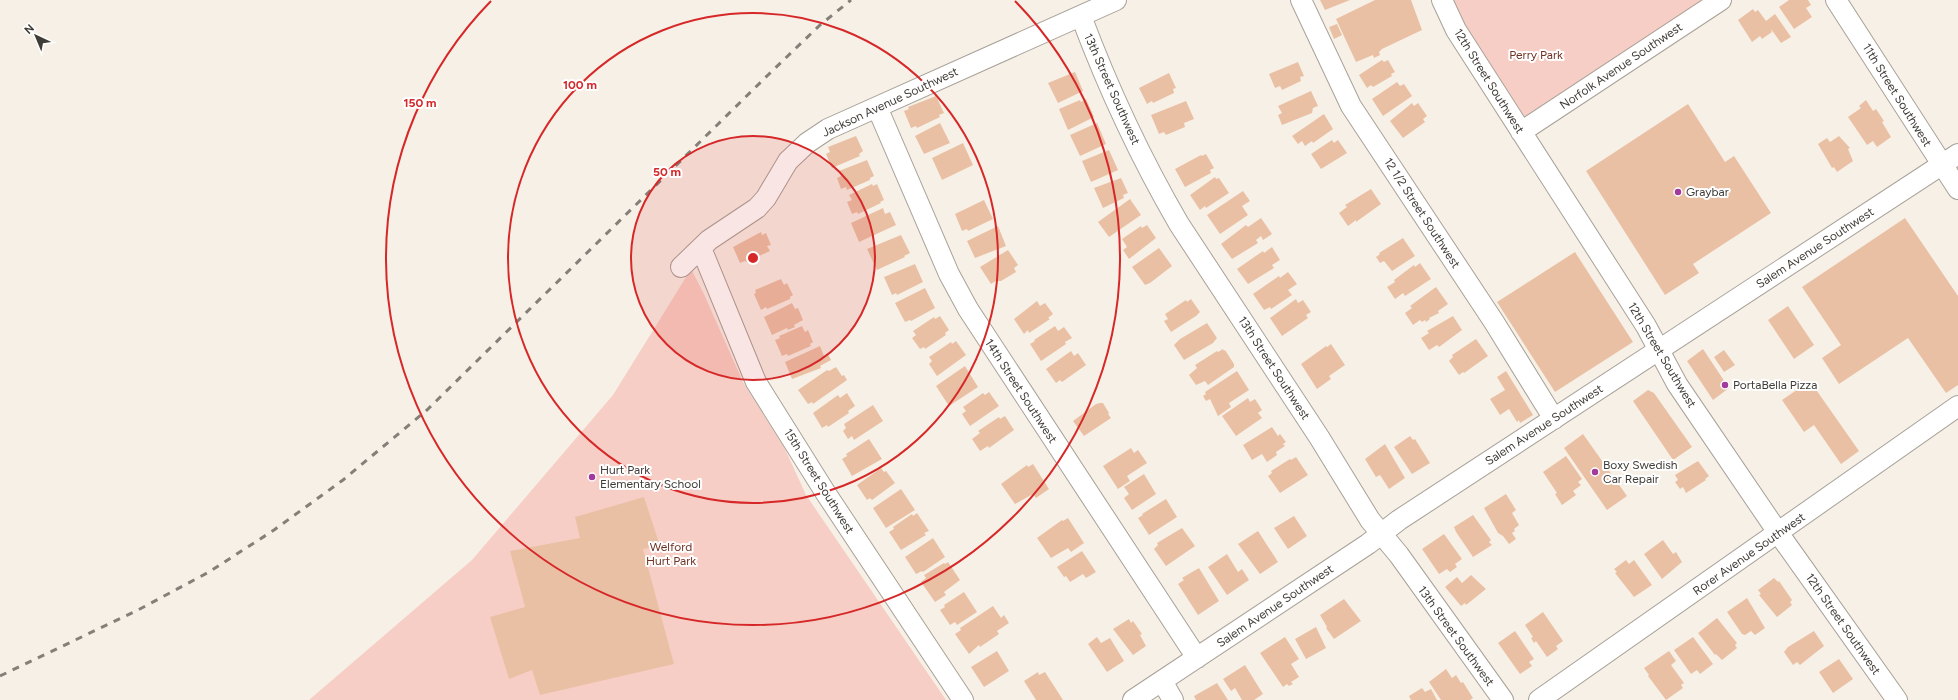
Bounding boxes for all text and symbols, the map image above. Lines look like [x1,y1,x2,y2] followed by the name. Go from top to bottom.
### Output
[16,16,56,56] north arrow
[1557,19,1685,112] street label: Norfolk Avenue Southwest
[22,22,37,37] text: N
[1451,26,1527,136] street label: 12th Street Southwest
[1081,31,1143,147] street label: 13th Street Southwest
[1860,41,1935,149] street label: 11th Street Southwest
[1509,48,1563,62] park label: Perry Park
[820,64,961,140] street label: Jackson Avenue Southwest
[563,78,597,92] text: 100 m
[403,96,437,110] text: 150 m
[1381,155,1463,271] street label: 12 1/2 Street Southwest
[653,165,681,179] text: 50 m
[1686,185,1729,199] place label: Graybar
[1673,187,1683,197] marker: Graybar
[1754,204,1877,291] street label: Salem Avenue Southwest
[746,251,760,265] centre of rings
[1625,300,1699,411] street label: 12th Street Southwest
[1235,314,1313,423] street label: 13th Street Southwest
[982,336,1060,446] street label: 14th Street Southwest
[1733,378,1817,392] place label: PortaBella Pizza
[1720,380,1730,390] marker: PortaBella Pizza
[1483,381,1606,468] street label: Salem Avenue Southwest
[781,426,857,536] street label: 15th Street Southwest
[1603,458,1678,486] place label: Boxy Swedish Car Repair
[600,463,701,491] place label: Hurt Park Elementary School
[1590,467,1600,477] marker: Boxy Swedish Car Repair
[587,472,597,482] marker: Hurt Park Elementary School
[1690,510,1808,598] street label: Rorer Avenue Southwest
[646,540,696,568] park label: Welford Hurt Park
[1214,561,1336,650] street label: Salem Avenue Southwest
[1803,571,1884,678] street label: 12th Street Southwest
[1415,583,1497,689] street label: 13th Street Southwest

